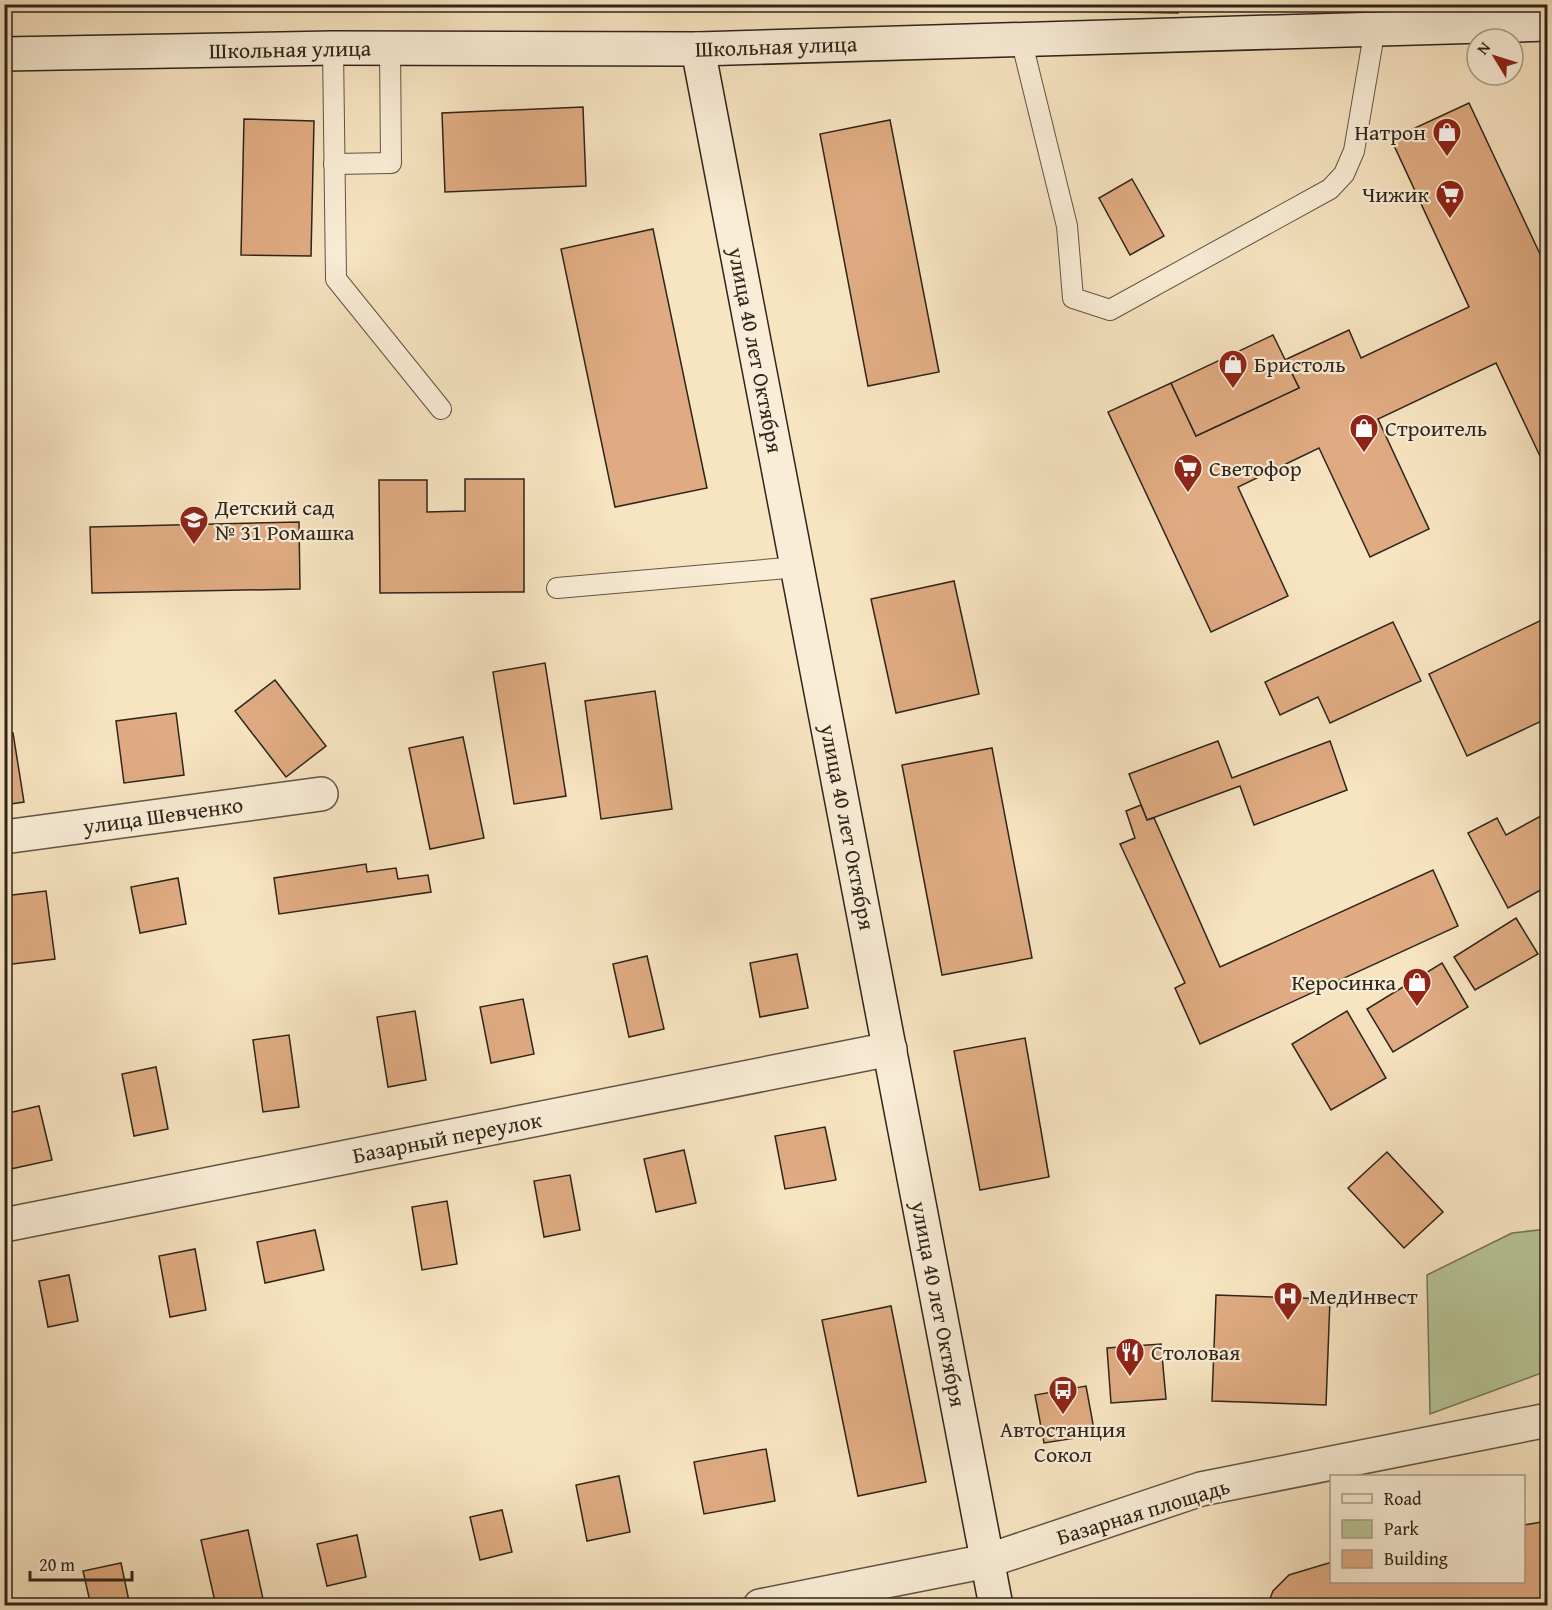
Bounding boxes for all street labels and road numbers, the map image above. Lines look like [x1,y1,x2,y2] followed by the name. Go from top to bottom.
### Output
[694,27,858,65] street label: Школьная улица
[209,32,372,66] street label: Школьная улица
[720,243,792,456] street label: улица 40 лет Октября
[812,720,884,933] street label: улица 40 лет Октября
[80,788,245,842] street label: улица Шевченко
[350,1103,545,1171] street label: Базарный переулок
[903,1197,975,1410] street label: улица 40 лет Октября
[1052,1469,1234,1553] street label: Базарная площадь

